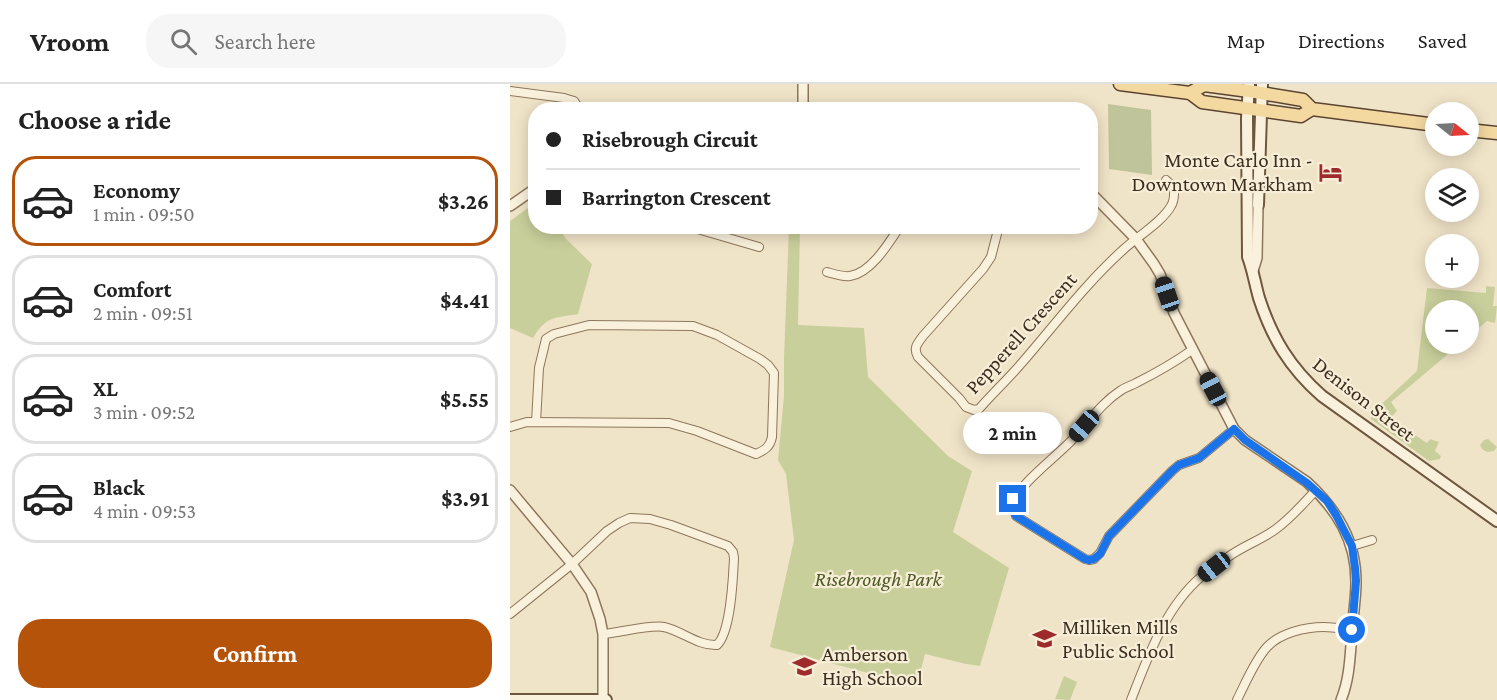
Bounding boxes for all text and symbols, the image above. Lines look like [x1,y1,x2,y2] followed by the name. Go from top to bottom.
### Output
[146,14,566,68] search box
[167,25,200,58] icon: search
[30,26,110,57] text: Vroom
[215,29,315,54] text: Search here
[1227,29,1265,53] text: Map
[1298,29,1385,53] text: Directions
[1418,29,1467,53] text: Saved
[1425,102,1479,156] north arrow
[1425,102,1479,354] map controls
[18,105,171,135] text: Choose a ride
[582,127,758,152] text: Risebrough Circuit
[1132,148,1313,196] place label: Monte Carlo Inn - Downtown Markham
[1318,159,1344,185] hotel icon: Monte Carlo Inn - Downtown Markham
[1425,168,1479,222] button: layers
[21,174,75,228] icon: car
[93,178,180,203] text: Economy
[582,185,771,210] text: Barrington Crescent
[438,189,489,214] text: $3.26
[93,203,195,225] text: 1 min · 09:50
[1425,234,1479,288] button: +
[960,267,1082,399] street label: Pepperell Crescent
[21,273,75,327] icon: car
[1153,274,1181,314] car
[93,277,171,302] text: Comfort
[440,288,489,313] text: $4.41
[1425,300,1479,354] button: −
[93,302,193,324] text: 2 min · 09:51
[1308,352,1421,447] street label: Denison Street
[1197,369,1229,409] car
[21,372,75,426] icon: car
[93,376,118,401] text: XL
[440,387,489,412] text: $5.55
[93,401,195,423] text: 3 min · 09:52
[1065,407,1103,445] car
[964,412,1062,454] callout: 2 min
[988,422,1037,444] text: 2 min
[21,471,75,525] icon: car
[93,475,145,500] text: Black
[999,485,1026,512] route end
[441,486,489,511] text: $3.91
[93,500,196,522] text: 4 min · 09:53
[1194,549,1234,585] car
[814,567,942,591] park label: Risebrough Park
[1062,615,1178,663] place label: Milliken Mills Public School
[1338,616,1365,643] route start
[18,619,492,688] button: Confirm
[1031,626,1057,652] school or university icon: Milliken Mills Public School
[822,642,923,690] place label: Amberson High School
[791,653,817,679] school or university icon: Amberson High School

